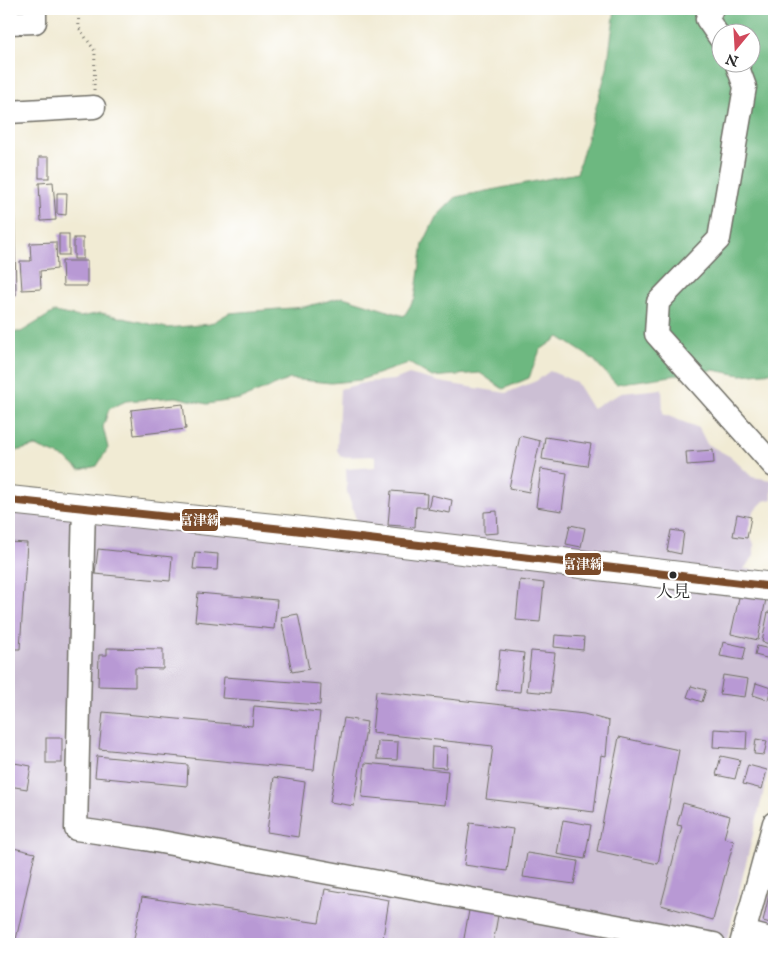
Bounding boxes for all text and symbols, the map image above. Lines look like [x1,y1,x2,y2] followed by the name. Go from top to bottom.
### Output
[710,22,760,72] north arrow
[724,49,742,70] text: N
[181,508,219,532] line badge: 富津線
[179,512,221,530] text: 富津線
[564,552,602,576] line badge: 富津線
[562,556,604,574] text: 富津線
[668,570,678,580] marker: 人見
[656,582,690,603] place label: 人見

